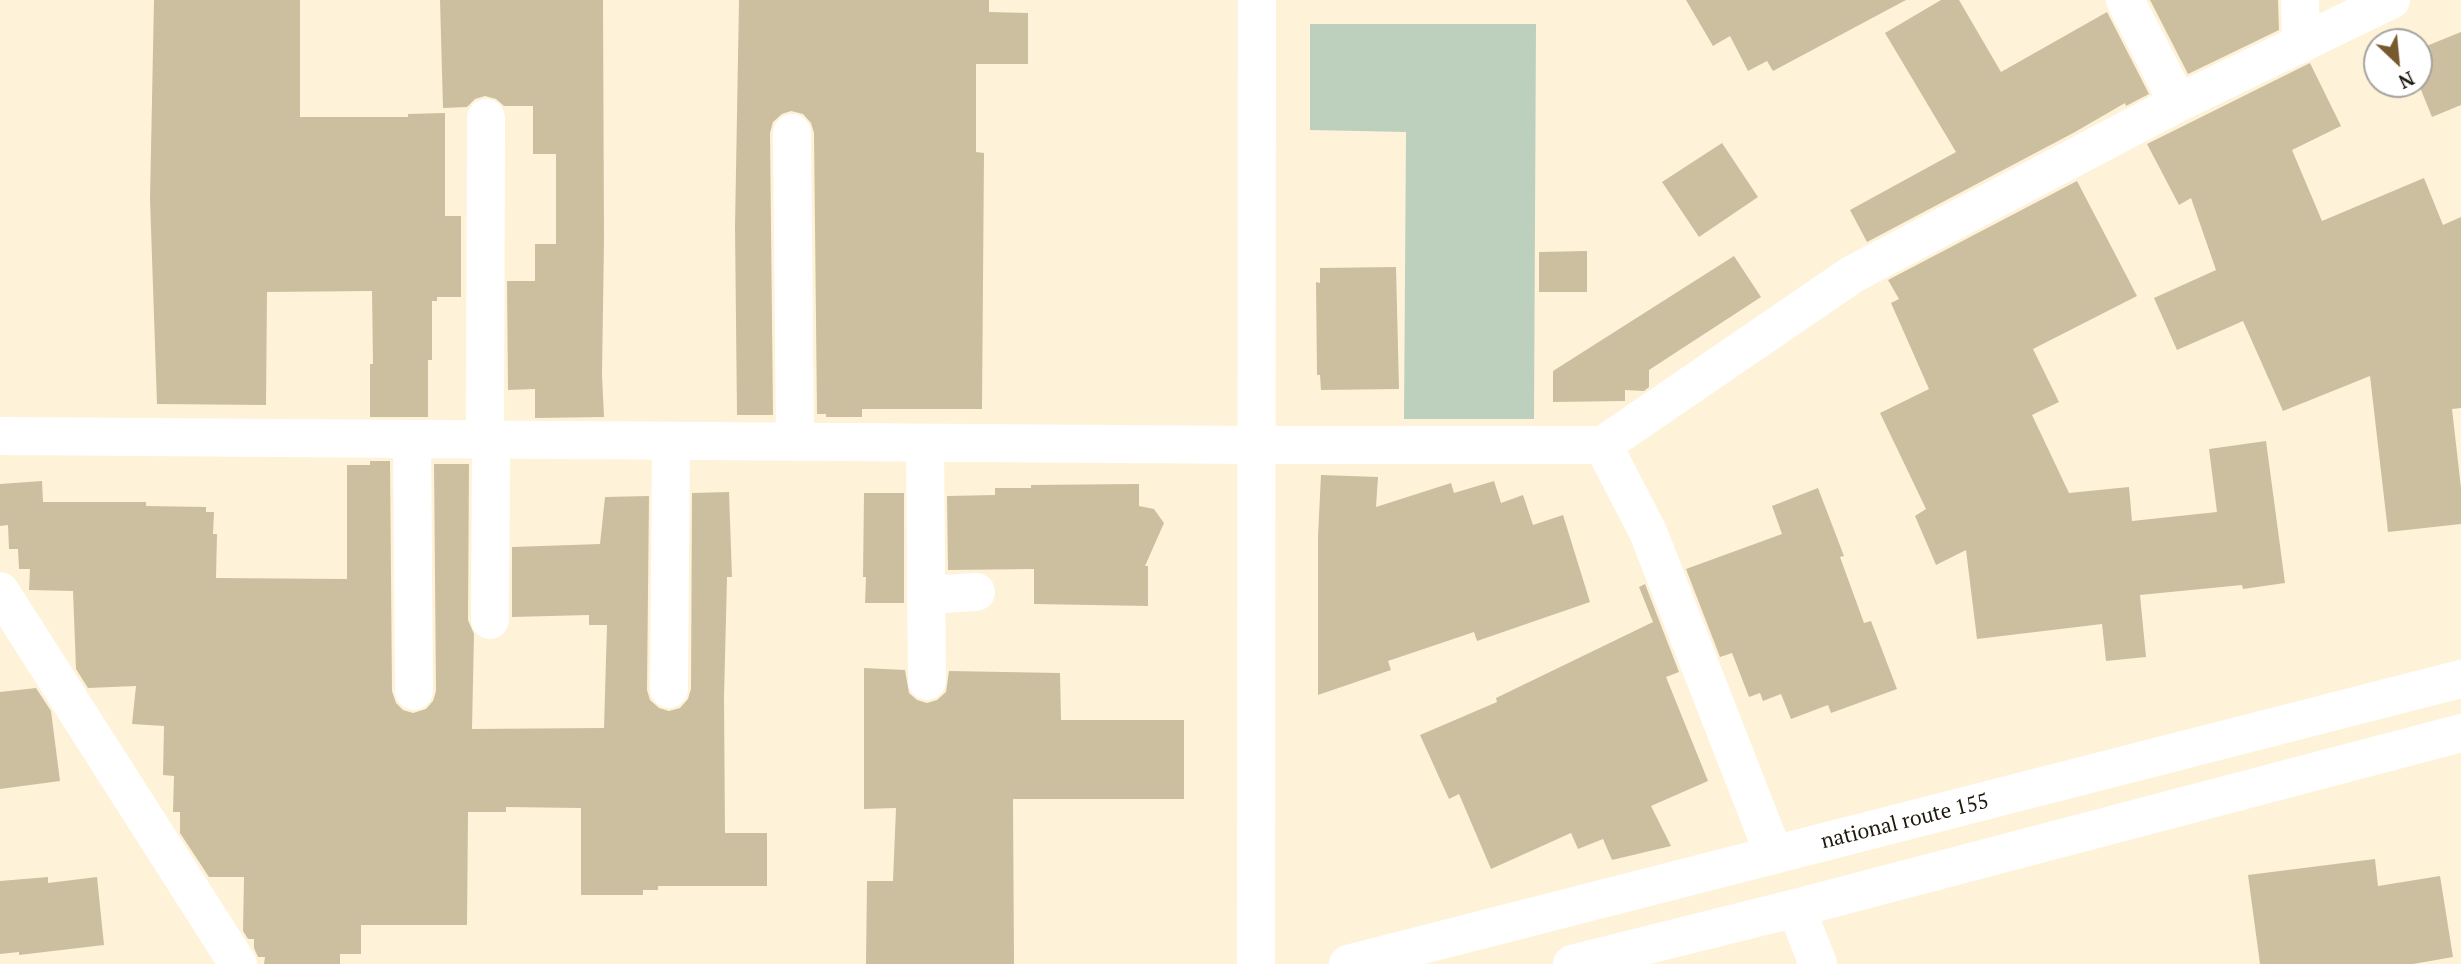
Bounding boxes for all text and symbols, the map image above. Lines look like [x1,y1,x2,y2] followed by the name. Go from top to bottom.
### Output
[2363,28,2433,98] north arrow
[2395,66,2419,95] text: N
[1818,789,1992,855] street label: national route 155

